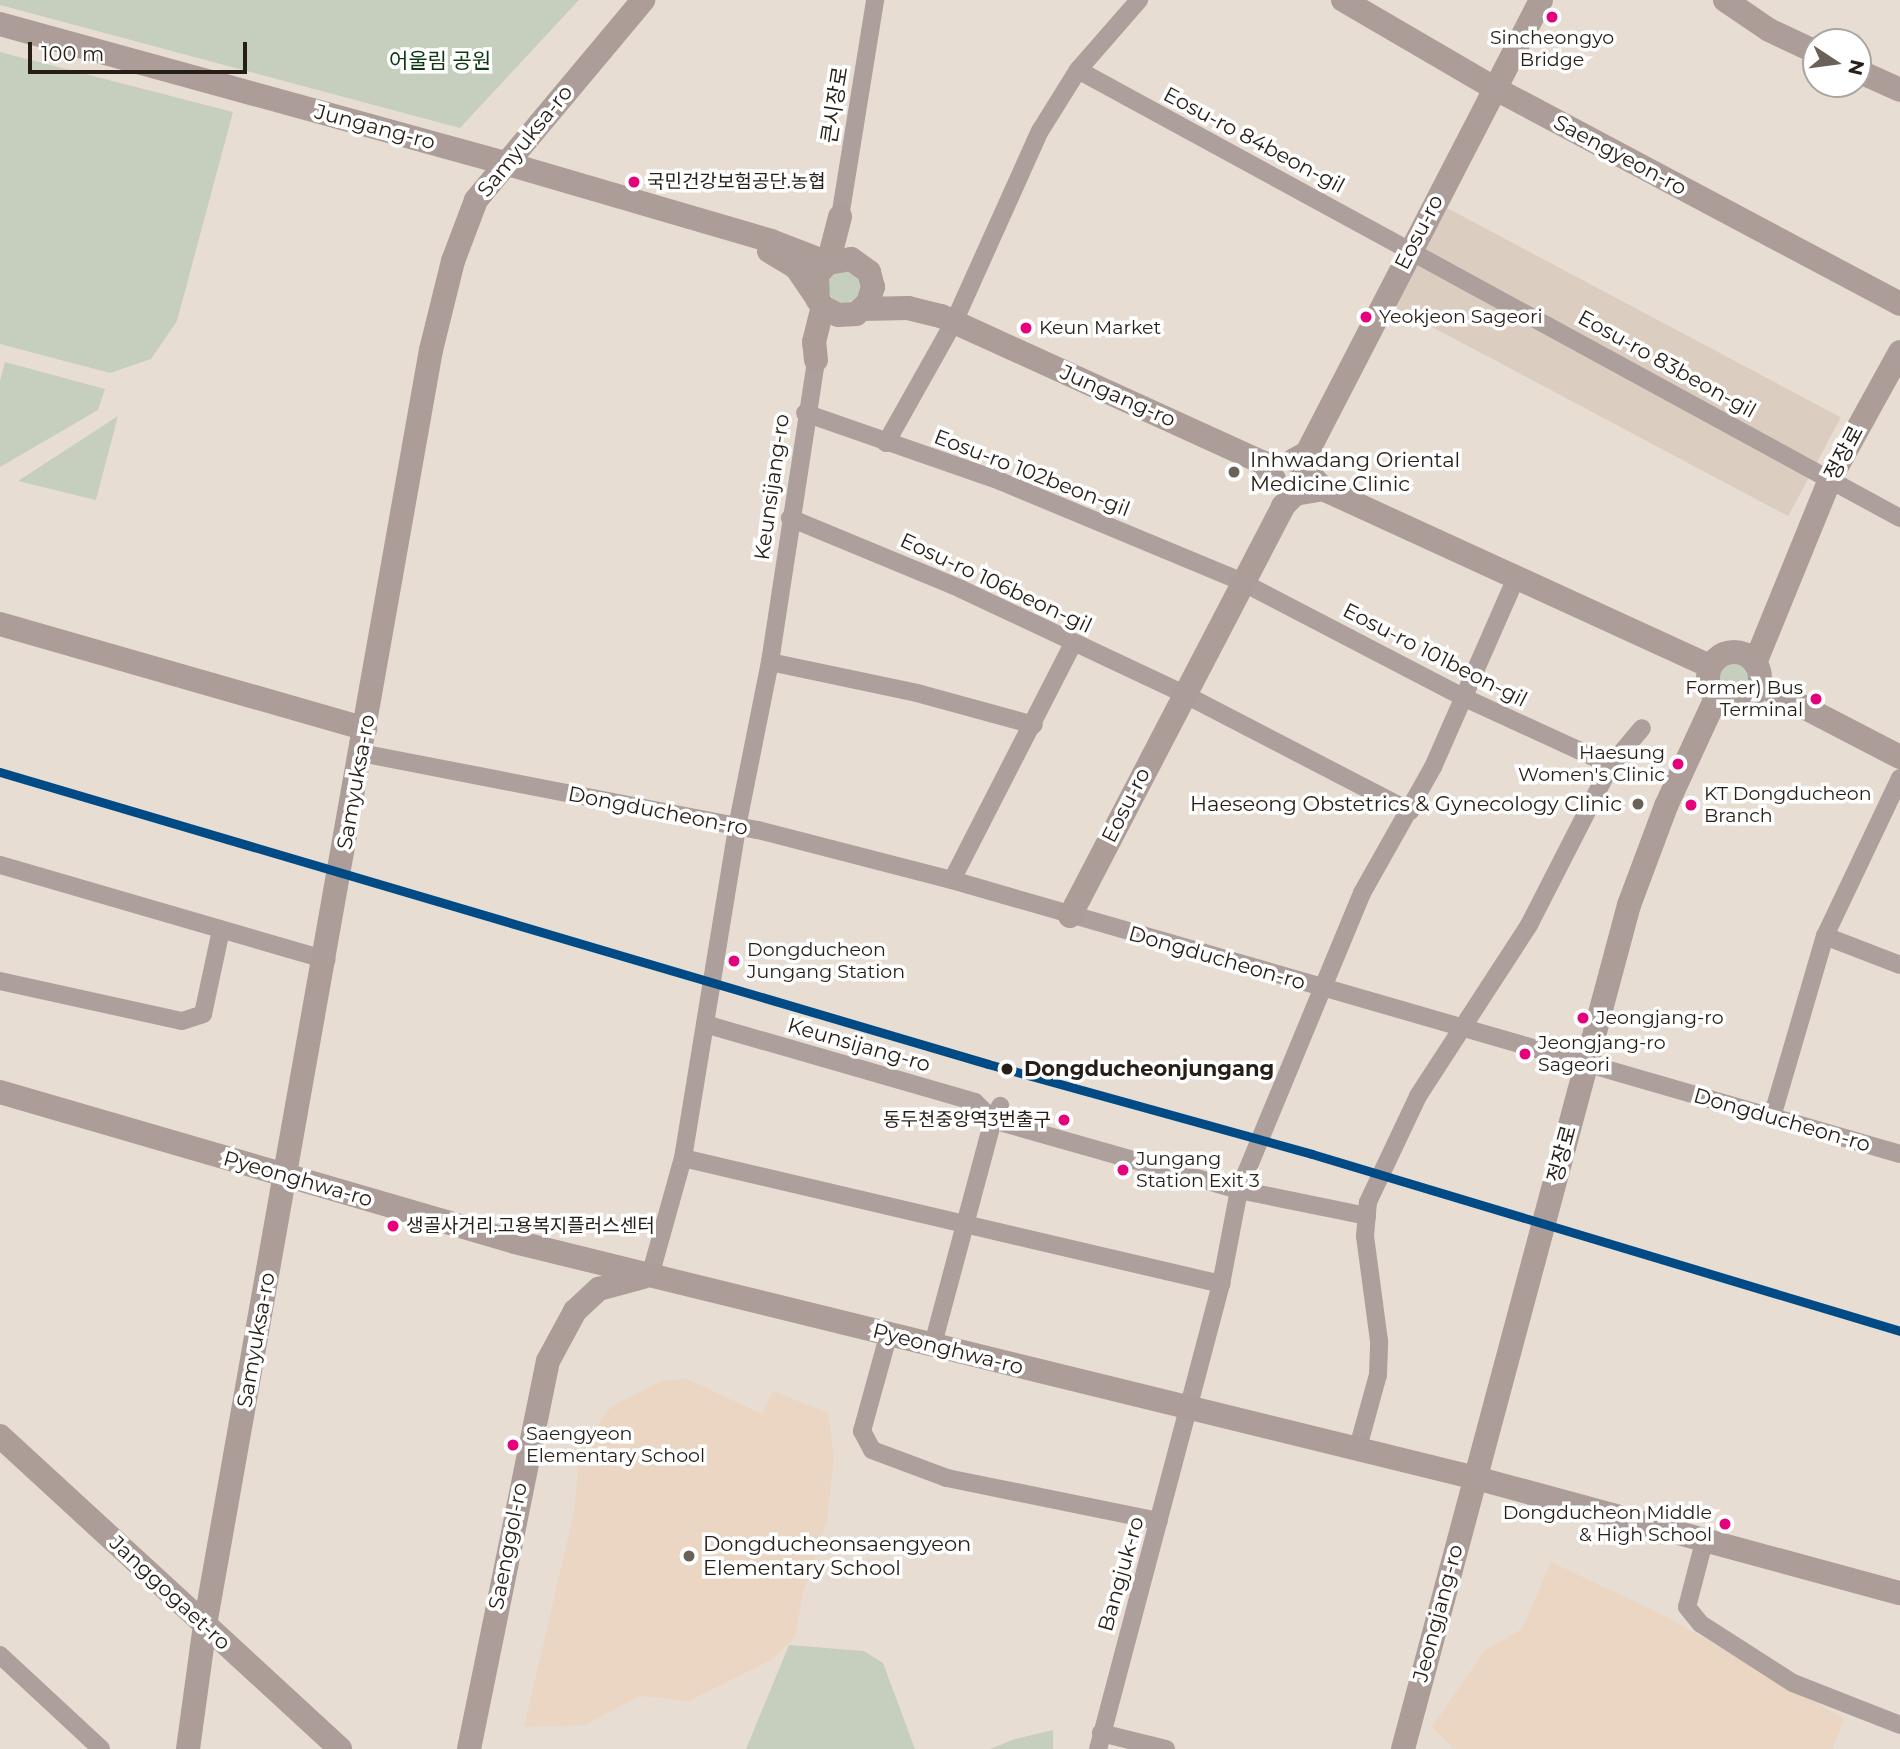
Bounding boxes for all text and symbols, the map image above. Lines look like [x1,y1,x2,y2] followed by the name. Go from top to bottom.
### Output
[1545,10,1559,24] marker: Sincheongyo Bridge
[1490,27,1614,71] place label: Sincheongyo Bridge
[32,28,250,72] scale bar
[1802,28,1872,98] north arrow
[41,41,104,66] text: 100 m
[389,48,491,74] park label: 어울림 공원
[1843,57,1869,77] text: N
[817,65,853,145] street label: 큰시장로
[472,80,578,202] street label: Samyuksa-ro
[1159,82,1349,198] street label: Eosu-ro 84beon-gil
[312,99,438,155] street label: Jungang-ro
[1549,109,1691,201] street label: Saengyeon-ro
[647,171,826,193] place label: 국민건강보험공단.농협
[627,175,641,189] marker: 국민건강보험공단.농협
[1389,190,1449,274] street label: Eosu-ro
[1574,305,1760,423] street label: Eosu-ro 83beon-gil
[1379,306,1543,328] place label: Yeokjeon Sageori
[1359,310,1373,324] marker: Yeokjeon Sageori
[1039,317,1161,339] place label: Keun Market
[1019,321,1033,335] marker: Keun Market
[1056,359,1180,433] street label: Jungang-ro
[749,412,795,562] street label: Keunsijang-ro
[1819,421,1869,485] street label: 정장로
[930,424,1134,522] street label: Eosu-ro 102beon-gil
[1250,447,1460,497] place label: Inhwadang Oriental Medicine Clinic
[1224,462,1244,482] marker: Inhwadang Oriental Medicine Clinic
[896,527,1096,639] street label: Eosu-ro 106beon-gil
[1339,598,1531,712] street label: Eosu-ro 101beon-gil
[1685,677,1803,721] place label: Former) Bus Terminal
[1809,692,1823,706] marker: Former) Bus Terminal
[332,712,380,852] street label: Samyuksa-ro
[1518,742,1665,786] place label: Haesung Women's Clinic
[1671,757,1685,771] marker: Haesung Women's Clinic
[1096,763,1156,847] street label: Eosu-ro
[566,781,750,841] street label: Dongducheon-ro
[1704,783,1872,827] place label: KT Dongducheon Branch
[1190,791,1622,817] place label: Haeseong Obstetrics & Gynecology Clinic
[1628,794,1648,814] marker: Haeseong Obstetrics & Gynecology Clinic
[1684,798,1698,812] marker: KT Dongducheon Branch
[1126,921,1308,995] street label: Dongducheon-ro
[747,939,905,983] place label: Dongducheon Jungang Station
[727,954,741,968] marker: Dongducheon Jungang Station
[1596,1007,1724,1029] place label: Jeongjang-ro
[1576,1011,1590,1025] marker: Jeongjang-ro
[785,1013,933,1077] street label: Keunsijang-ro
[1538,1032,1666,1076] place label: Jeongjang-ro Sageori
[1518,1047,1532,1061] marker: Jeongjang-ro Sageori
[1024,1056,1274,1082] place label: Dongducheonjungang
[996,1058,1018,1080] marker: Dongducheonjungang
[1691,1083,1873,1157] street label: Dongducheon-ro
[883,1109,1051,1131] place label: 동두천중앙역3번출구
[1057,1113,1071,1127] marker: 동두천중앙역3번출구
[1542,1123,1582,1185] street label: 정장로
[220,1146,376,1212] street label: Pyeonghwa-ro
[1136,1148,1260,1192] place label: Jungang Station Exit 3
[1116,1163,1130,1177] marker: Jungang Station Exit 3
[406,1215,655,1237] place label: 생골사거리.고용복지플러스센터
[386,1219,400,1233] marker: 생골사거리.고용복지플러스센터
[232,1270,280,1410] street label: Samyuksa-ro
[870,1318,1026,1380] street label: Pyeonghwa-ro
[526,1423,705,1467] place label: Saengyeon Elementary School
[506,1438,520,1452] marker: Saengyeon Elementary School
[483,1480,533,1612] street label: Saenggol-ro
[1503,1502,1712,1546] place label: Dongducheon Middle & High School
[1093,1514,1149,1634] street label: Bangjuk-ro
[1718,1517,1732,1531] marker: Dongducheon Middle & High School
[104,1531,236,1655] street label: Janggogaet-ro
[703,1531,971,1581] place label: Dongducheonsaengyeon Elementary School
[1408,1542,1468,1684] street label: Jeongjang-ro
[681,1548,697,1564] marker: Dongducheonsaengyeon Elementary School

